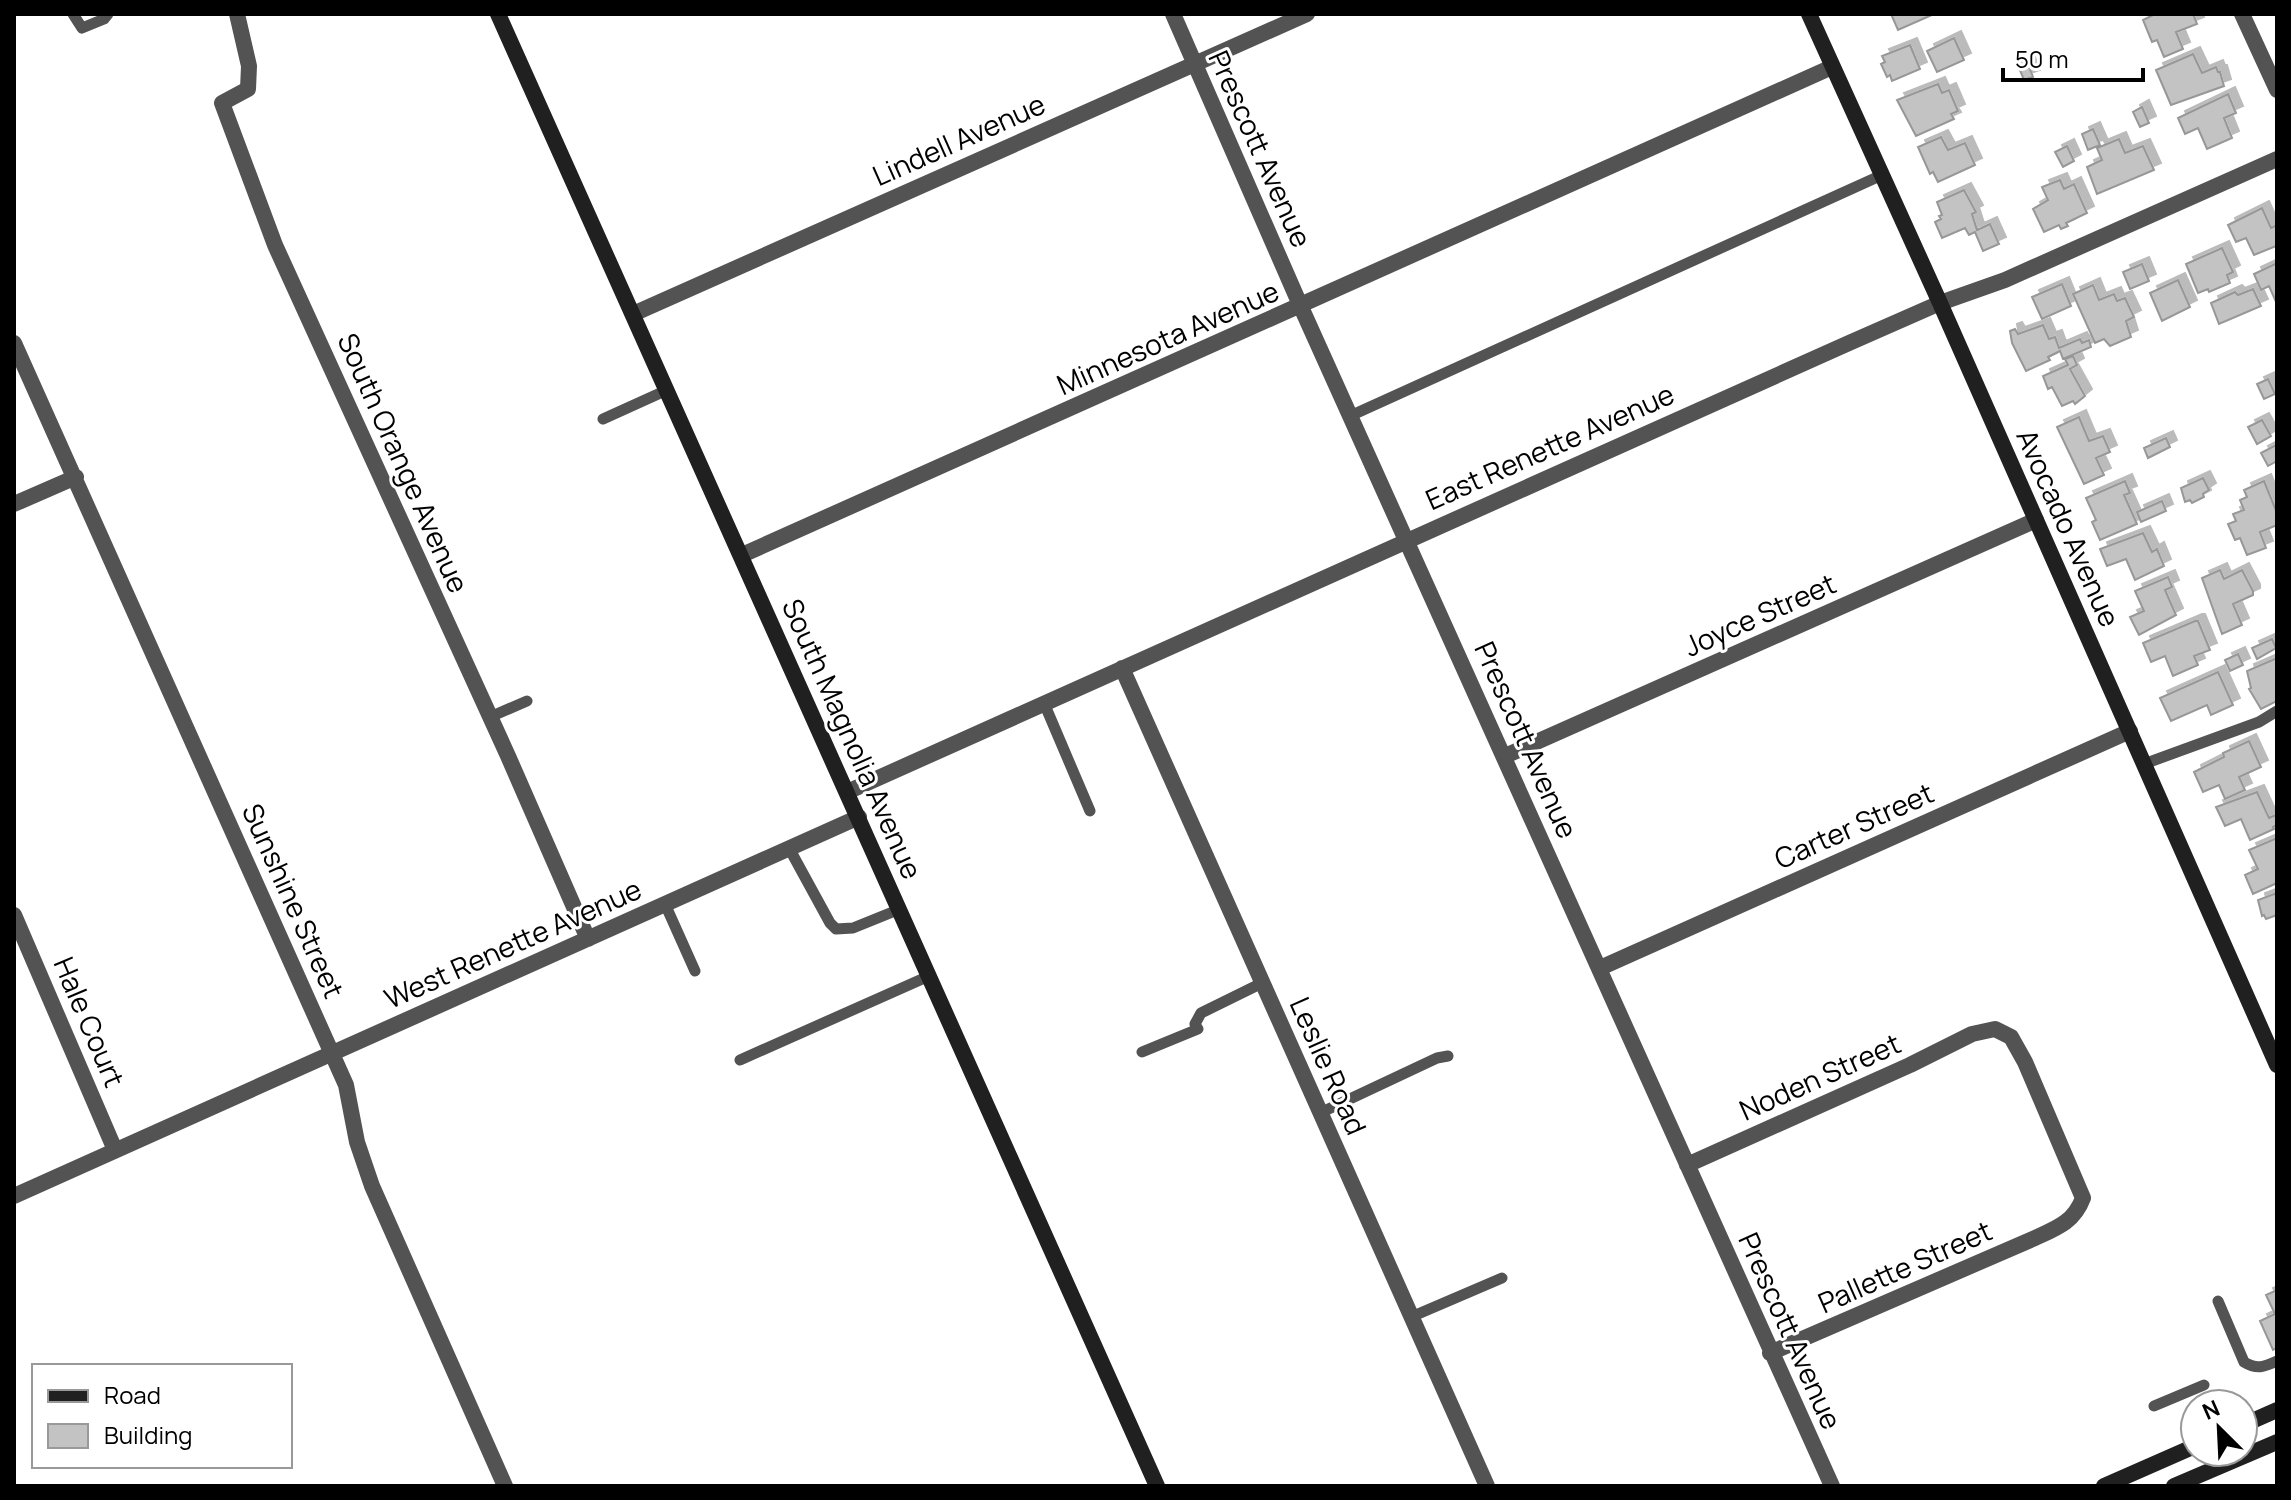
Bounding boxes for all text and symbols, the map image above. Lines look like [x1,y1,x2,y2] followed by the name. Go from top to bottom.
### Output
[2003,32,2143,82] scale bar
[2015,42,2069,75] text: 50 m
[1201,44,1321,253] street label: Prescott Avenue
[866,84,1051,194] street label: Lindell Avenue
[1051,271,1285,403] street label: Minnesota Avenue
[330,327,478,598] street label: South Orange Avenue
[1419,374,1680,518] street label: East Renette Avenue
[2008,423,2129,632] street label: Avocado Avenue
[1678,564,1842,664] street label: Joyce Street
[774,593,932,885] street label: South Magnolia Avenue
[1467,635,1587,844] street label: Prescott Avenue
[1768,773,1939,877] street label: Carter Street
[234,797,354,1004] street label: Sunshine Street
[378,869,647,1017] street label: West Renette Avenue
[46,951,134,1092] street label: Hale Court
[1282,991,1376,1140] street label: Leslie Road
[1733,1024,1906,1129] street label: Noden Street
[1812,1211,1997,1321] street label: Pallette Street
[1731,1226,1851,1435] street label: Prescott Avenue
[32,1364,292,1468] legend
[104,1378,161,1411] text: Road
[2179,1388,2259,1468] north arrow
[2198,1393,2224,1427] text: N
[104,1418,192,1451] text: Building

